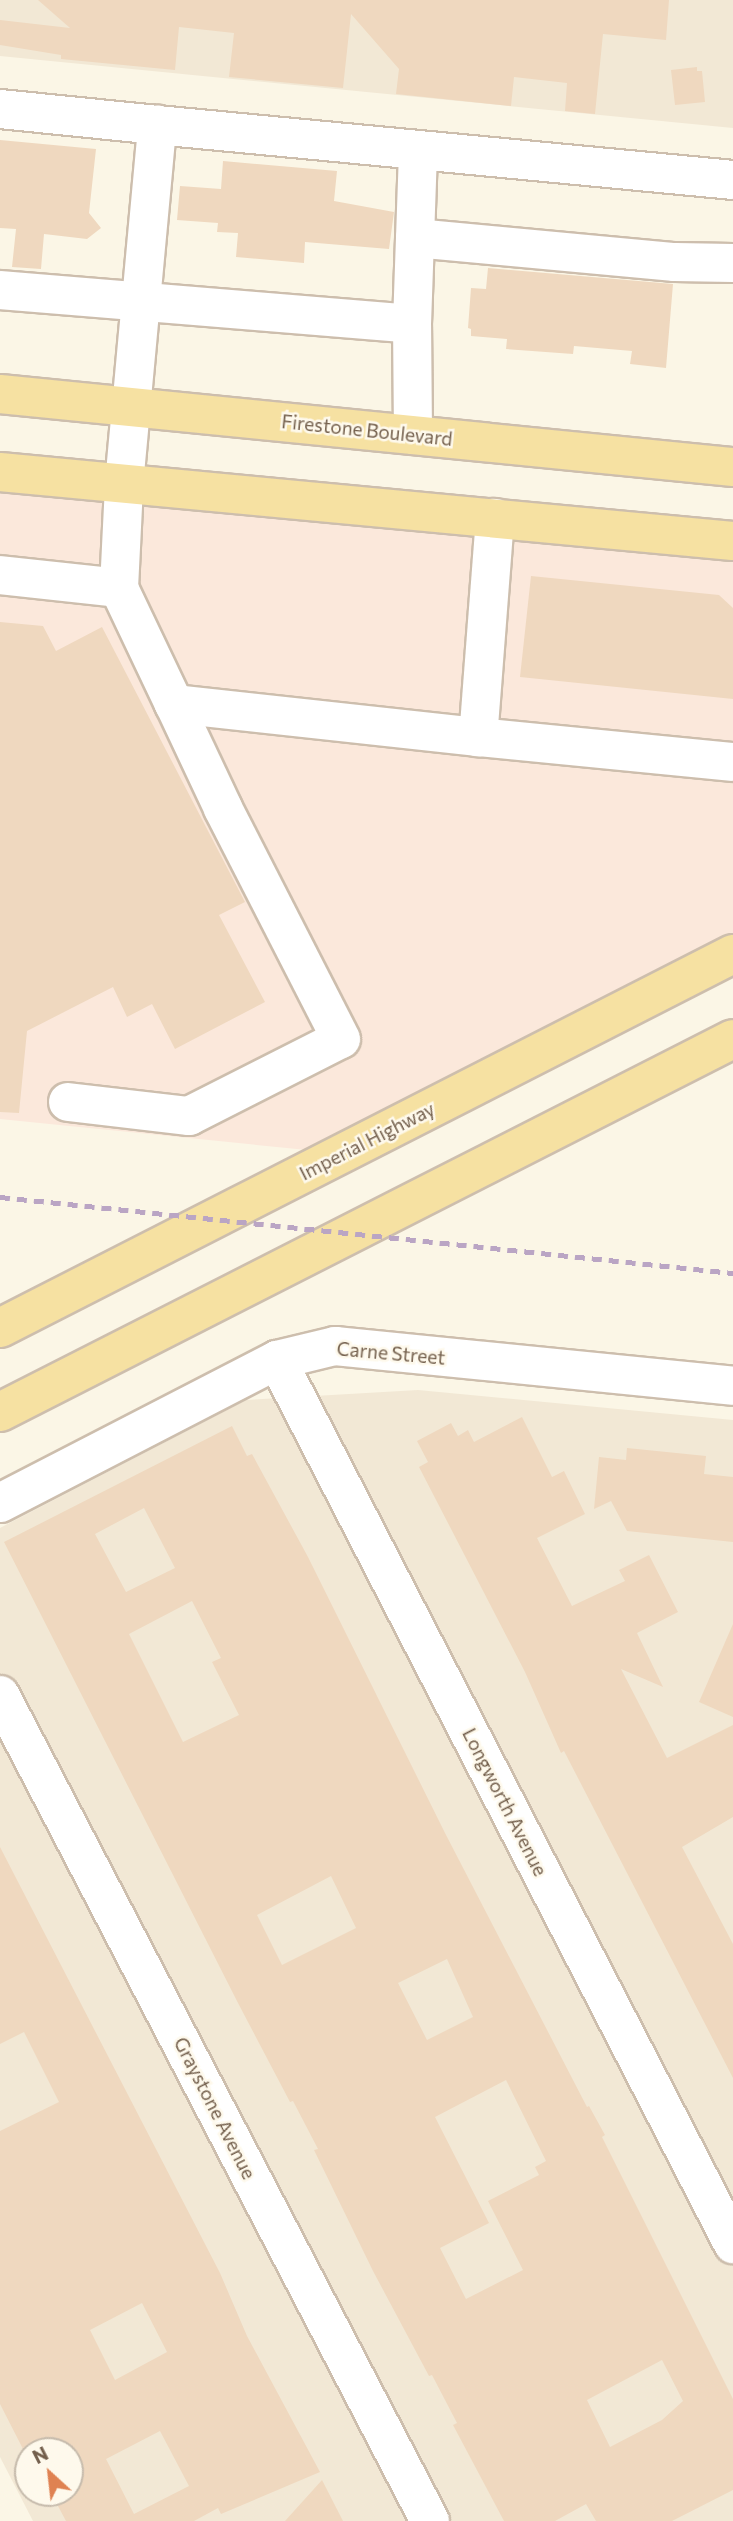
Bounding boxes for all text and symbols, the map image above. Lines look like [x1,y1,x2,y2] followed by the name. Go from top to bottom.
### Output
[280,410,454,450] street label: Firestone Boulevard
[296,1097,438,1185] street label: Imperial Highway
[336,1337,446,1369] street label: Carne Street
[458,1724,552,1880] street label: Longworth Avenue
[169,2033,261,2183] street label: Graystone Avenue
[14,2437,84,2507] north arrow
[29,2441,52,2468] text: N

